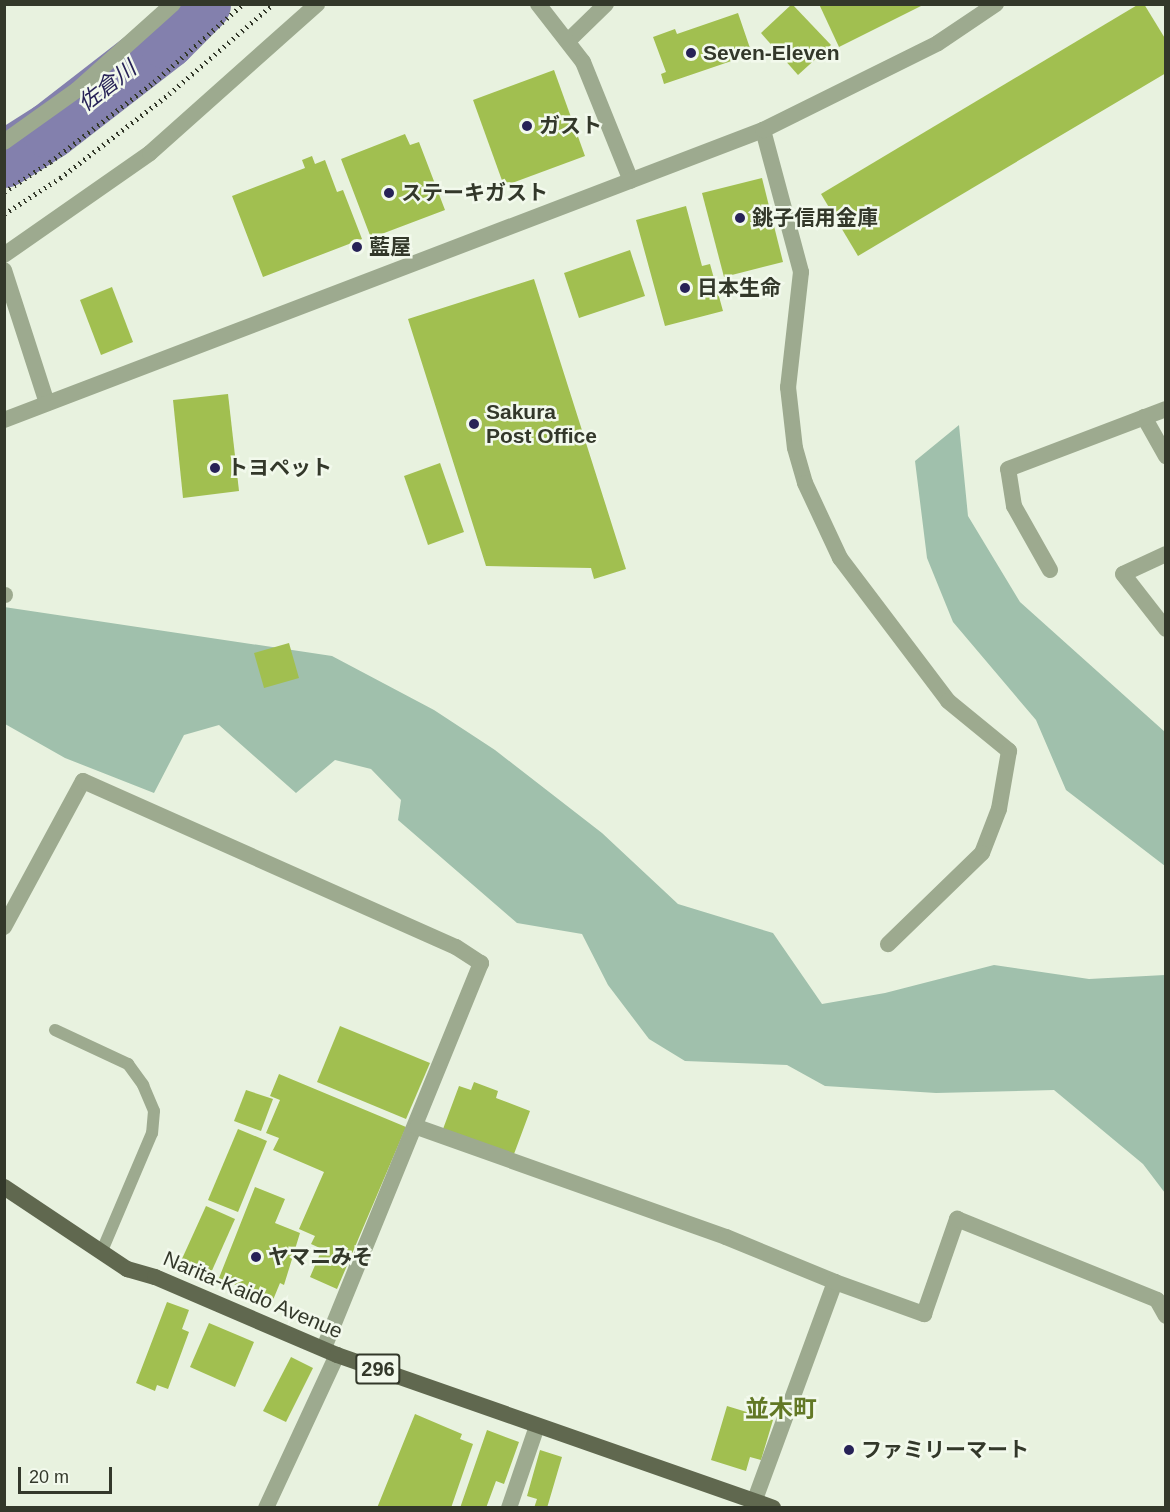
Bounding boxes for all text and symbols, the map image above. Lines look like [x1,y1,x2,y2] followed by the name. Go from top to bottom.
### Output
[703,40,840,66] place label: Seven-Eleven
[684,46,698,60] marker: Seven-Eleven
[73,55,141,117] water label: 佐倉川
[539,113,602,139] place label: ガスト
[520,119,534,133] marker: ガスト
[401,180,548,206] place label: ステーキガスト
[382,186,396,200] marker: ステーキガスト
[752,205,878,231] place label: 銚子信用金庫
[733,211,747,225] marker: 銚子信用金庫
[369,234,411,260] place label: 藍屋
[350,240,364,254] marker: 藍屋
[697,275,781,301] place label: 日本生命
[678,281,692,295] marker: 日本生命
[486,399,597,449] place label: Sakura Post Office
[467,417,481,431] marker: Sakura Post Office
[227,455,332,481] place label: トヨペット
[208,461,222,475] marker: トヨペット
[268,1244,373,1270] place label: ヤマニみそ
[159,1246,347,1344] street label: Narita-Kaido Avenue
[249,1250,263,1264] marker: ヤマニみそ
[354,1352,402,1386] road number: 296
[745,1395,817,1423] district label: 並木町
[861,1437,1029,1463] place label: ファミリーマート
[842,1443,856,1457] marker: ファミリーマート
[21,1455,116,1493] scale bar
[29,1467,69,1487] text: 20 m

